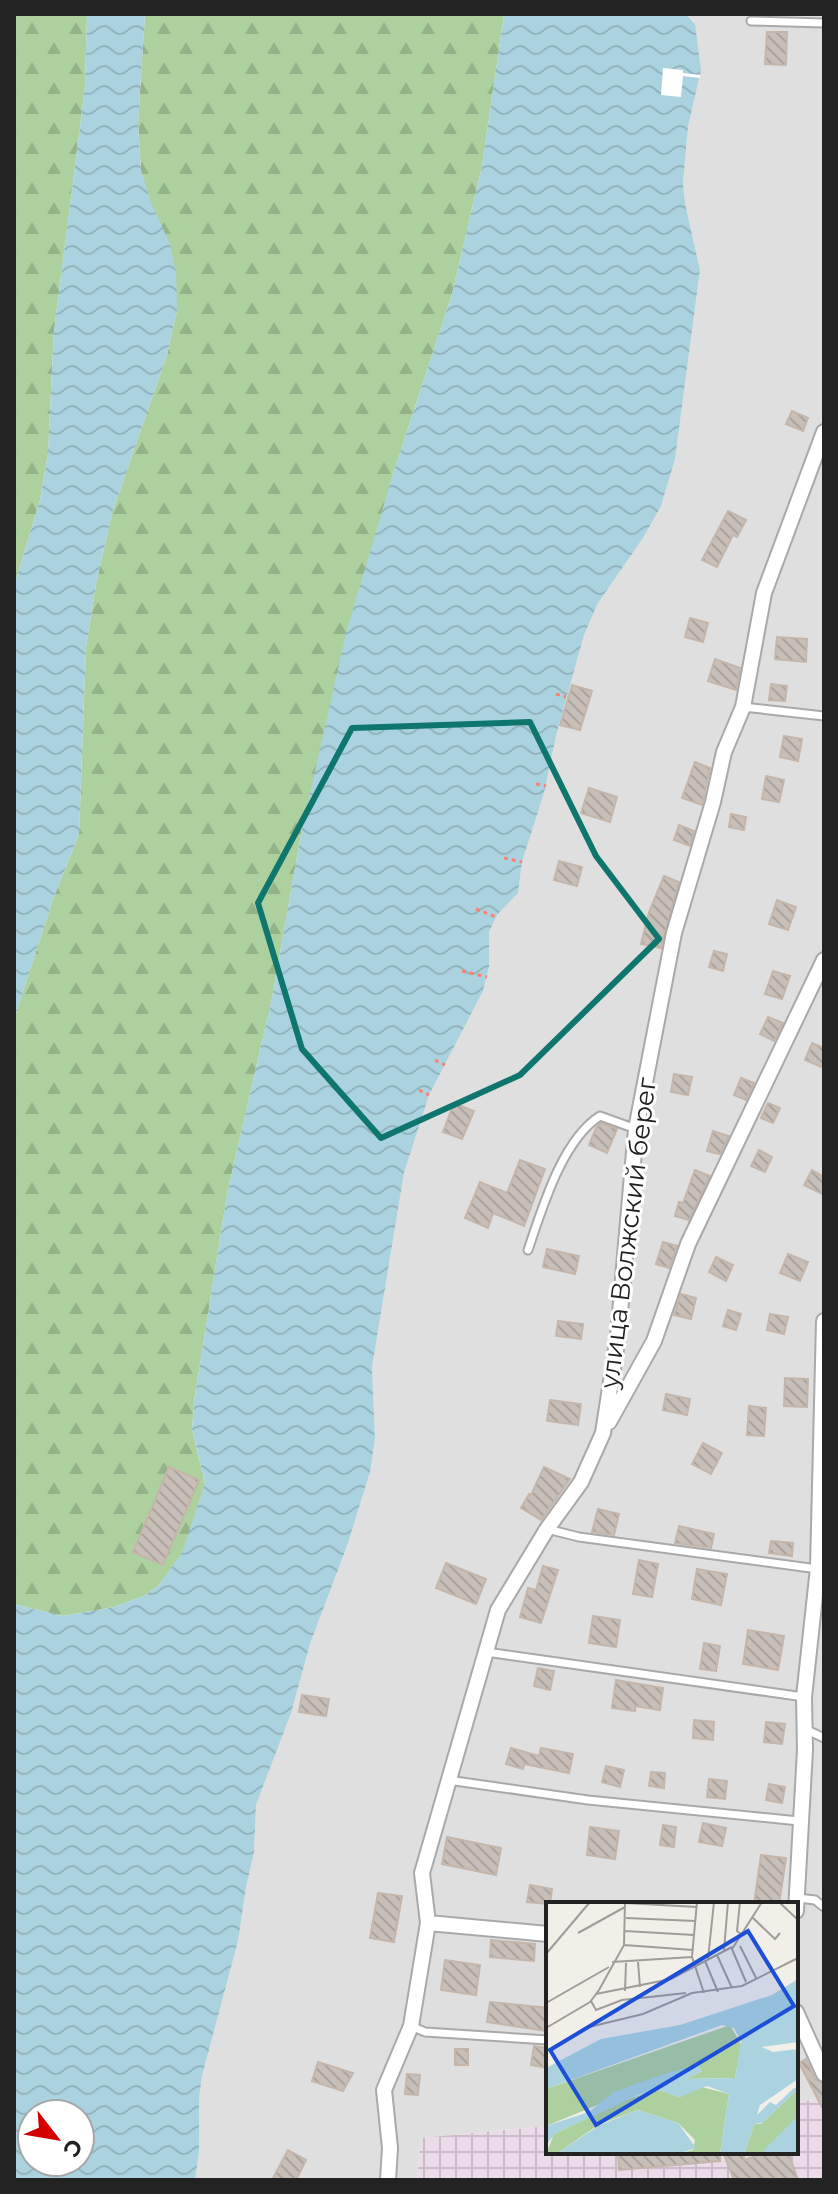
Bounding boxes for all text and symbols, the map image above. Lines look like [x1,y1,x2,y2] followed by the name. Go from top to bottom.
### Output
[593,1075,663,1391] street label: улица Волжский берег
[546,1902,798,2154] inset map
[16,2098,96,2178] north arrow
[57,2134,88,2162] text: С

